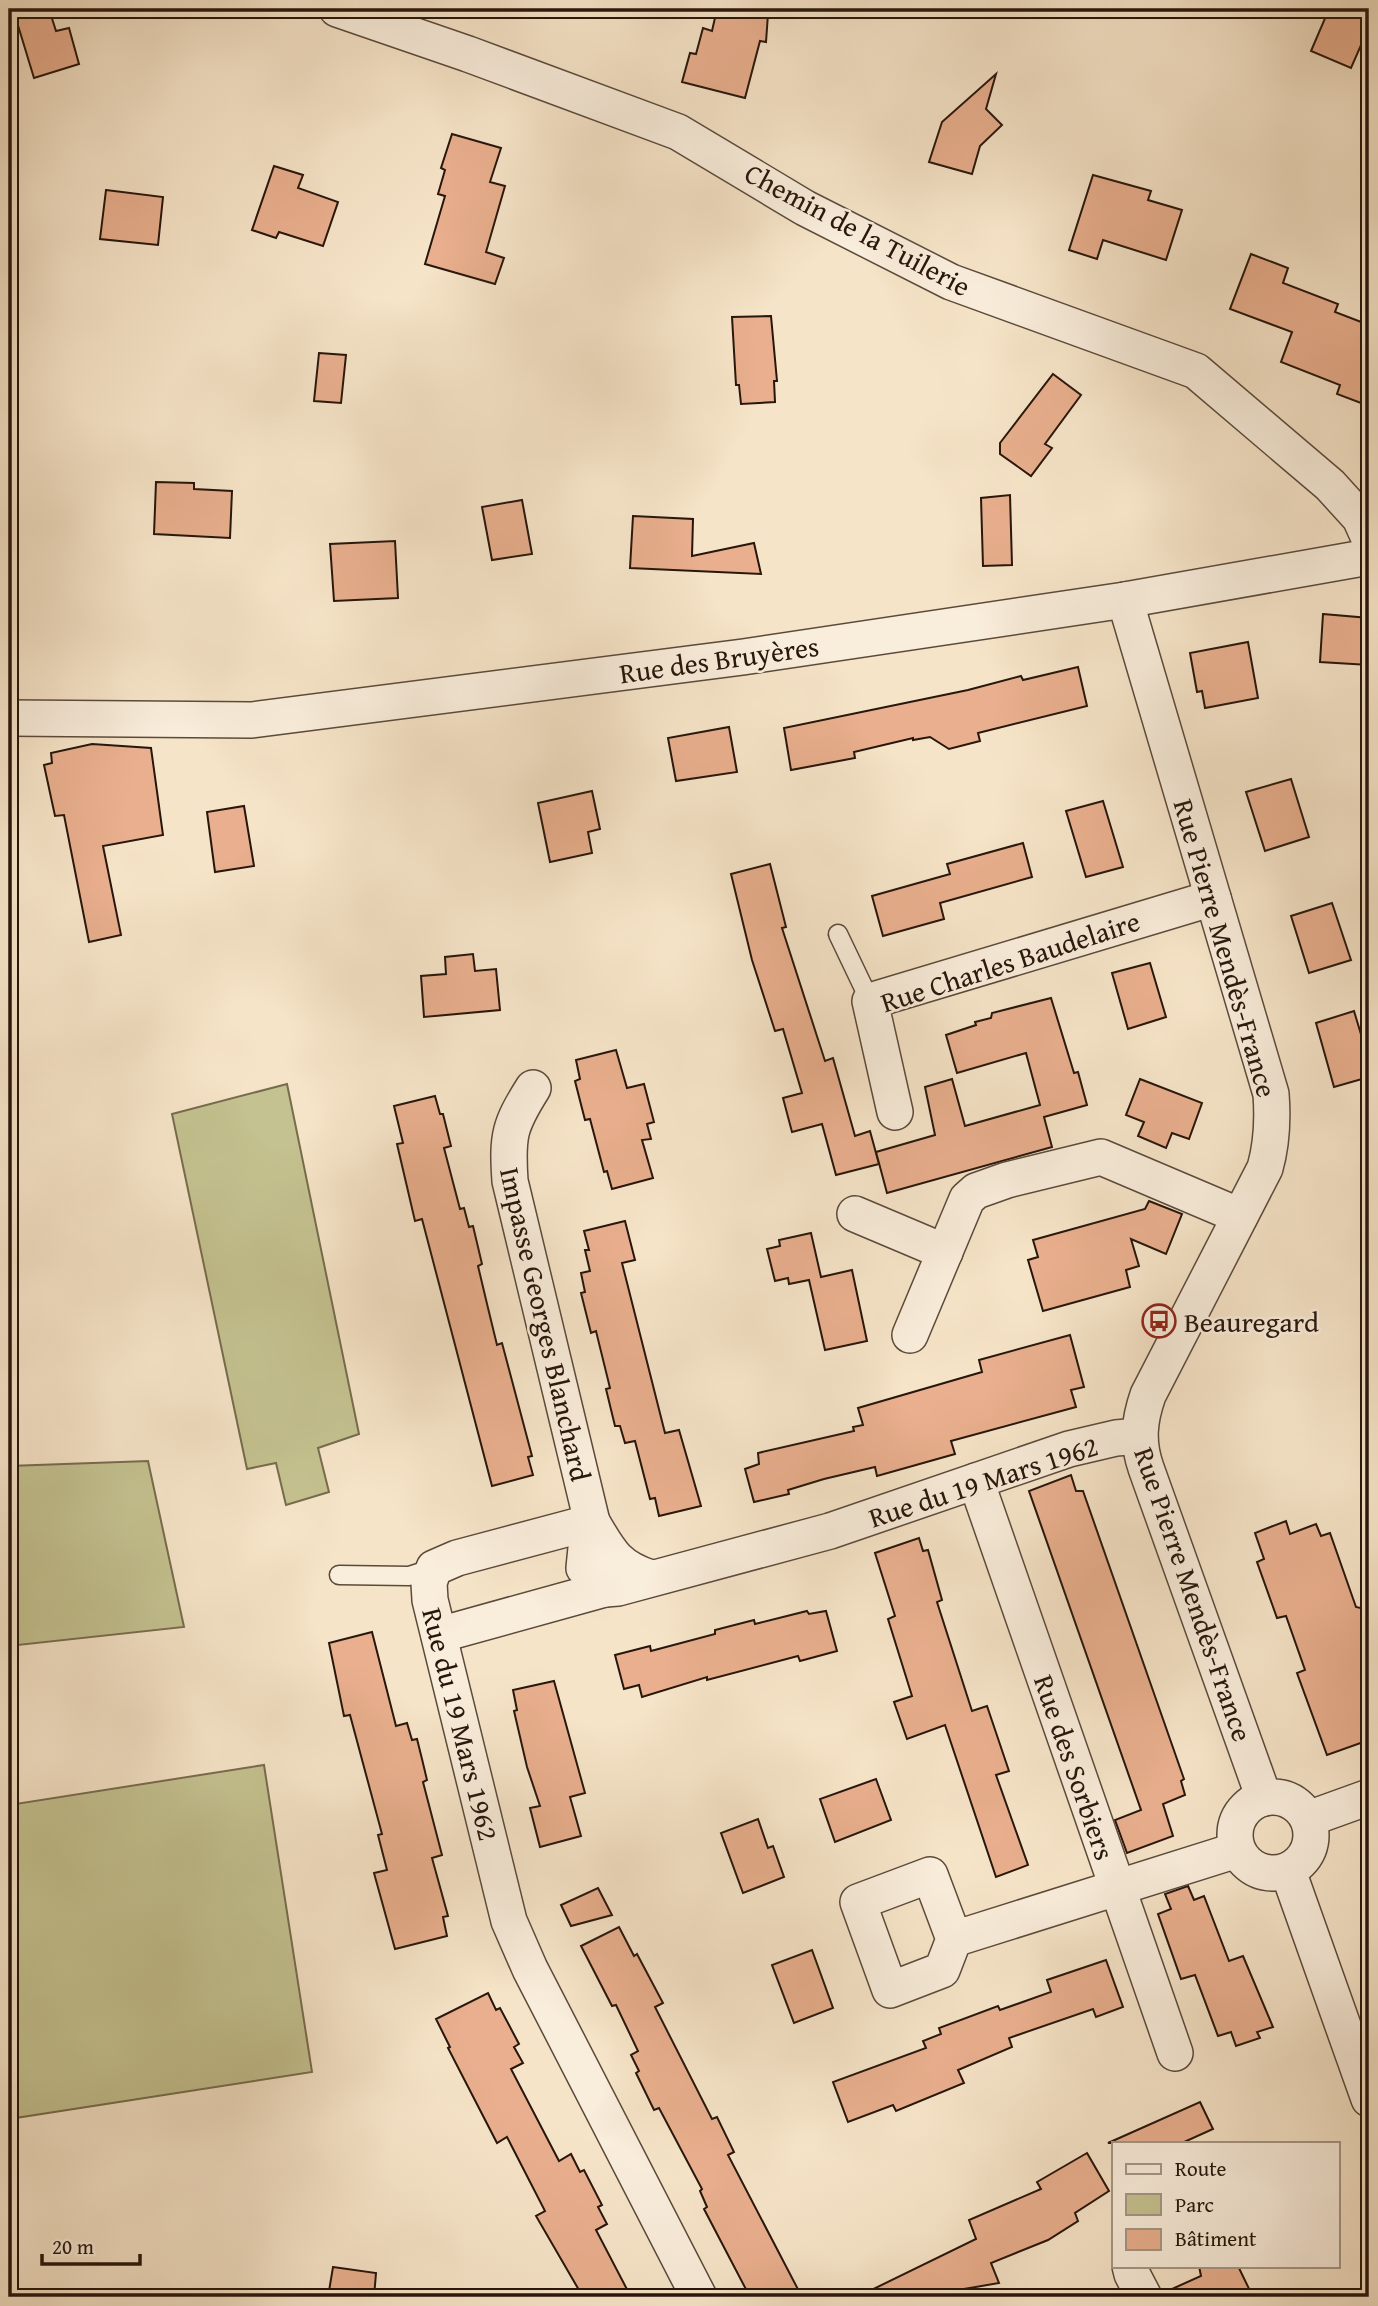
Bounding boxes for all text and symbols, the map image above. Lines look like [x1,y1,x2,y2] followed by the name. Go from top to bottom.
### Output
[738,152,978,306] street label: Chemin de la Tuilerie
[617,625,821,693] street label: Rue des Bruyères
[1164,794,1288,1102] street label: Rue Pierre Mendès-France
[875,900,1145,1022] street label: Rue Charles Baudelaire
[490,1163,602,1485] street label: Impasse Georges Blanchard
[1184,1301,1319,1342] place label: Beauregard
[1140,1302,1178,1340] bus stop icon: Beauregard
[863,1425,1103,1537] street label: Rue du 19 Mars 1962
[1124,1441,1264,1747] street label: Rue Pierre Mendès-France
[412,1603,510,1845] street label: Rue du 19 Mars 1962
[1024,1669,1126,1865] street label: Rue des Sorbiers
[1112,2142,1340,2268] legend
[1175,2153,1227,2184] text: Route
[1175,2189,1214,2220] text: Parc
[42,2222,140,2266] scale bar
[1175,2223,1257,2254] text: Bâtiment
[52,2231,94,2262] text: 20 m

